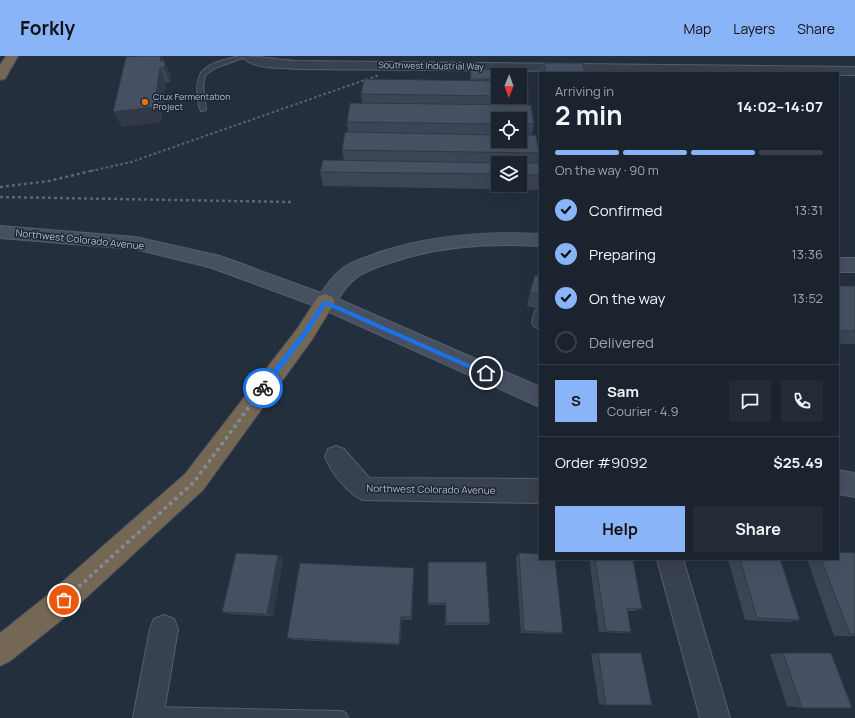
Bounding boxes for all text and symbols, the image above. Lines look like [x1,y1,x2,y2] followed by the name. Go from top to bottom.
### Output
[20,15,75,41] text: Forkly
[683,19,711,38] text: Map
[733,19,775,38] text: Layers
[797,19,835,38] text: Share
[378,58,484,73] street label: Southwest Industrial Way
[491,68,527,104] north arrow
[491,68,527,192] map controls
[555,82,614,100] text: Arriving in
[153,90,231,113] place label: Crux Fermentation Project
[737,96,823,117] text: 14:02–14:07
[140,97,150,107] marker: Crux Fermentation Project
[555,97,623,133] text: 2 min
[491,112,527,148] button: locate
[491,156,527,192] button: layers
[555,161,659,179] text: On the way · 90 m
[555,199,577,221] icon: check
[589,200,662,221] text: Confirmed
[795,201,823,219] text: 13:31
[15,225,145,253] street label: Northwest Colorado Avenue
[555,243,577,265] icon: check
[589,244,656,265] text: Preparing
[792,245,823,263] text: 13:36
[555,287,577,309] icon: check
[589,288,665,309] text: On the way
[792,289,823,307] text: 13:52
[589,332,654,353] text: Delivered
[469,356,503,390] pin
[475,362,497,384] icon: home
[243,368,283,408] courier
[252,377,274,399] icon: bike
[729,380,771,422] button: chat
[781,380,823,422] button: phone
[607,381,639,402] text: Sam
[571,390,581,411] text: S
[607,402,679,420] text: Courier · 4.9
[555,452,647,473] text: Order #9092
[773,452,823,473] text: $25.49
[366,481,496,497] street label: Northwest Colorado Avenue
[555,506,685,552] button: Help
[693,506,823,552] button: Share
[47,583,81,617] pin
[53,589,75,611] icon: bag

